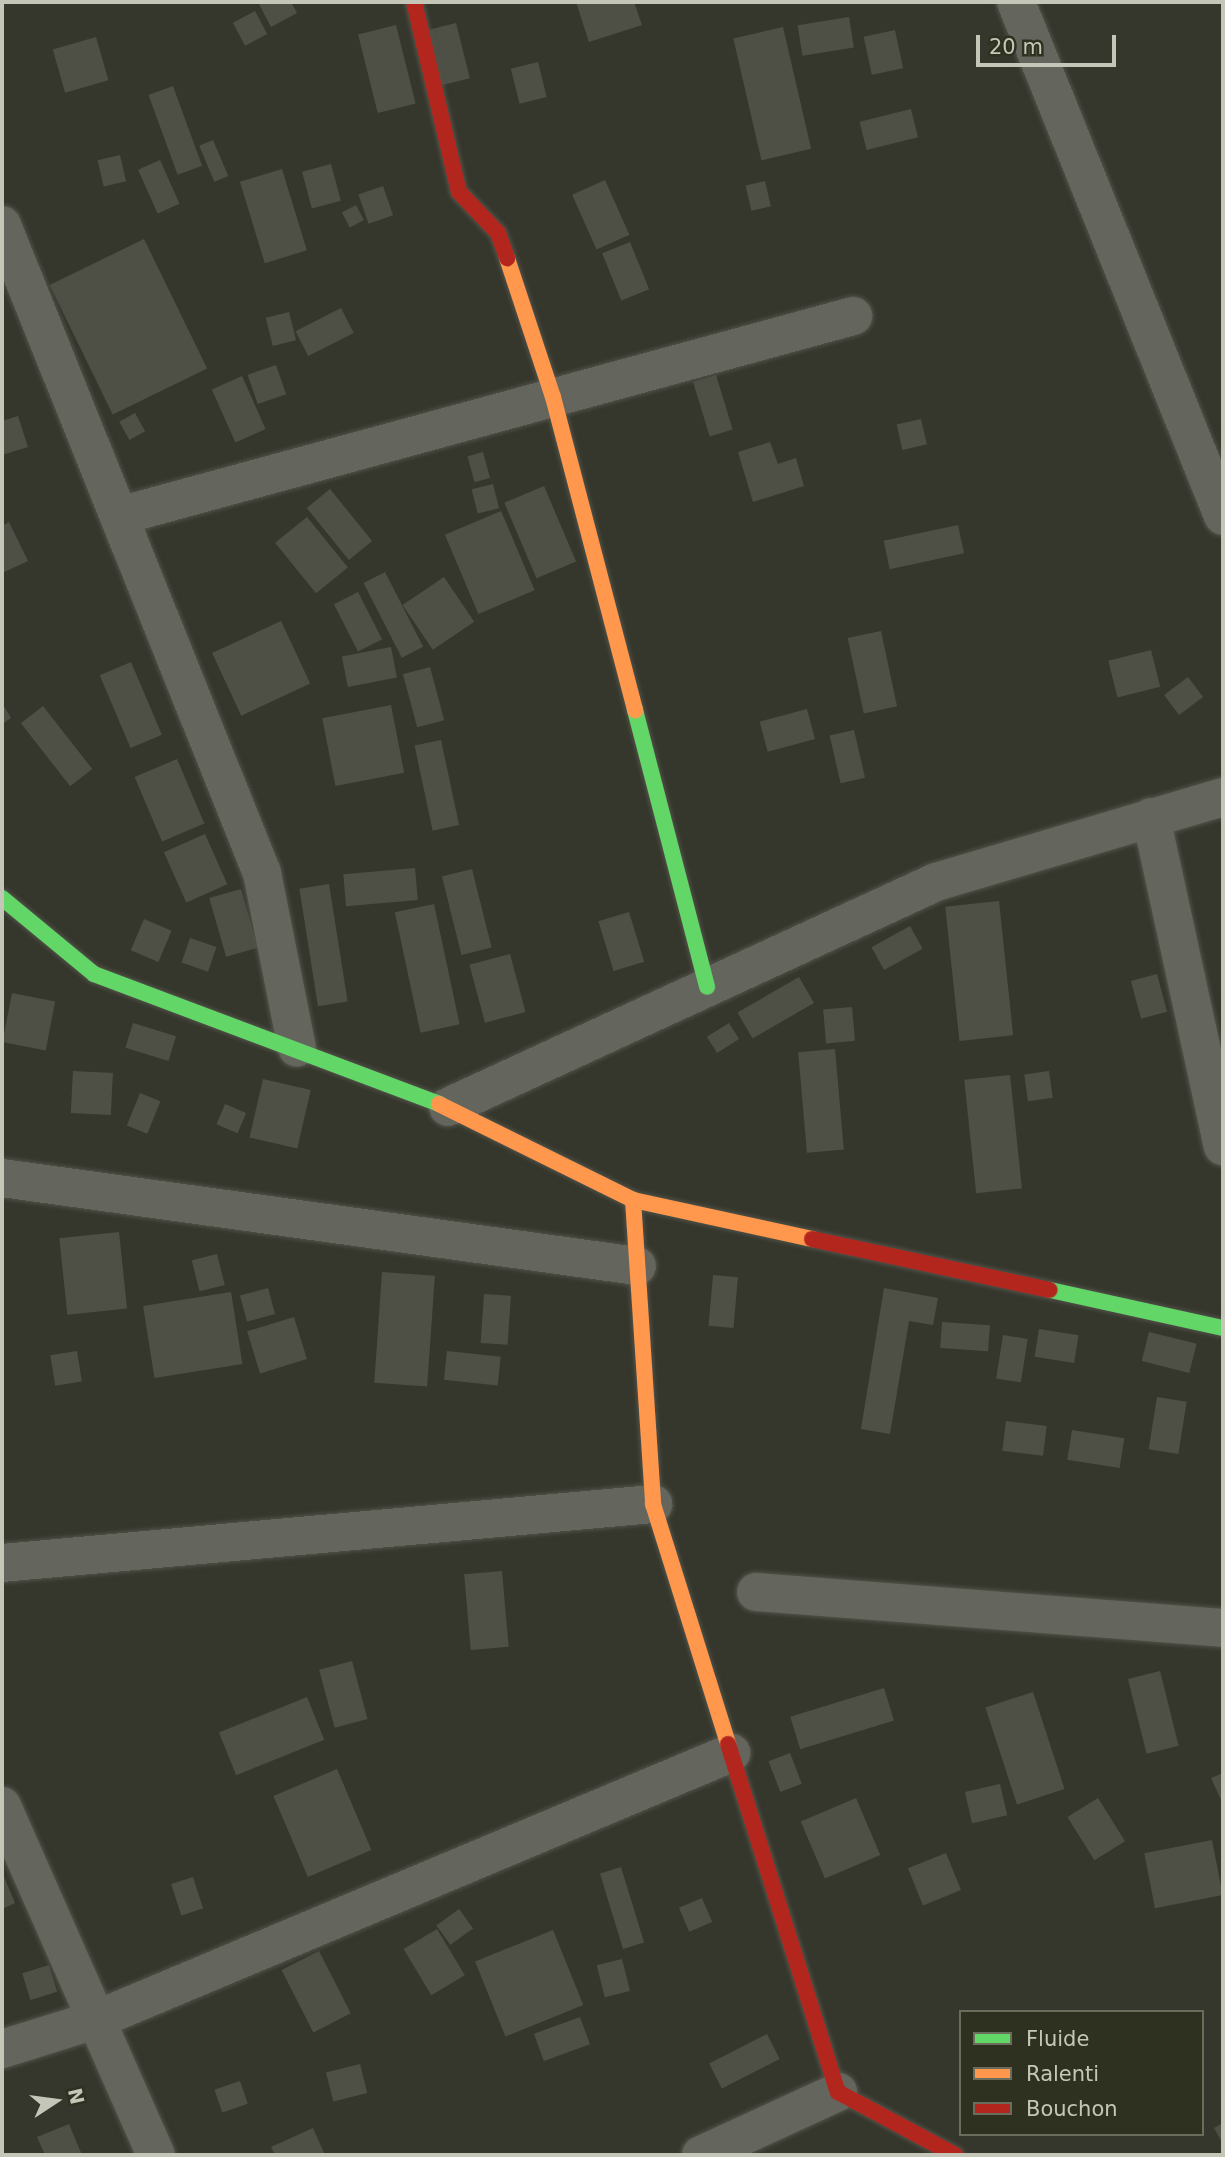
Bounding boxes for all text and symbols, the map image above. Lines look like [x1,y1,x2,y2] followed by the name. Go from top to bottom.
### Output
[980,21,1120,65] scale bar
[989,35,1043,59] text: 20 m
[959,2010,1204,2136] legend
[1026,2027,1089,2051] text: Fluide
[1026,2062,1099,2086] text: Ralenti
[21,2066,91,2136] north arrow
[64,2086,89,2106] text: N
[1026,2097,1118,2121] text: Bouchon

